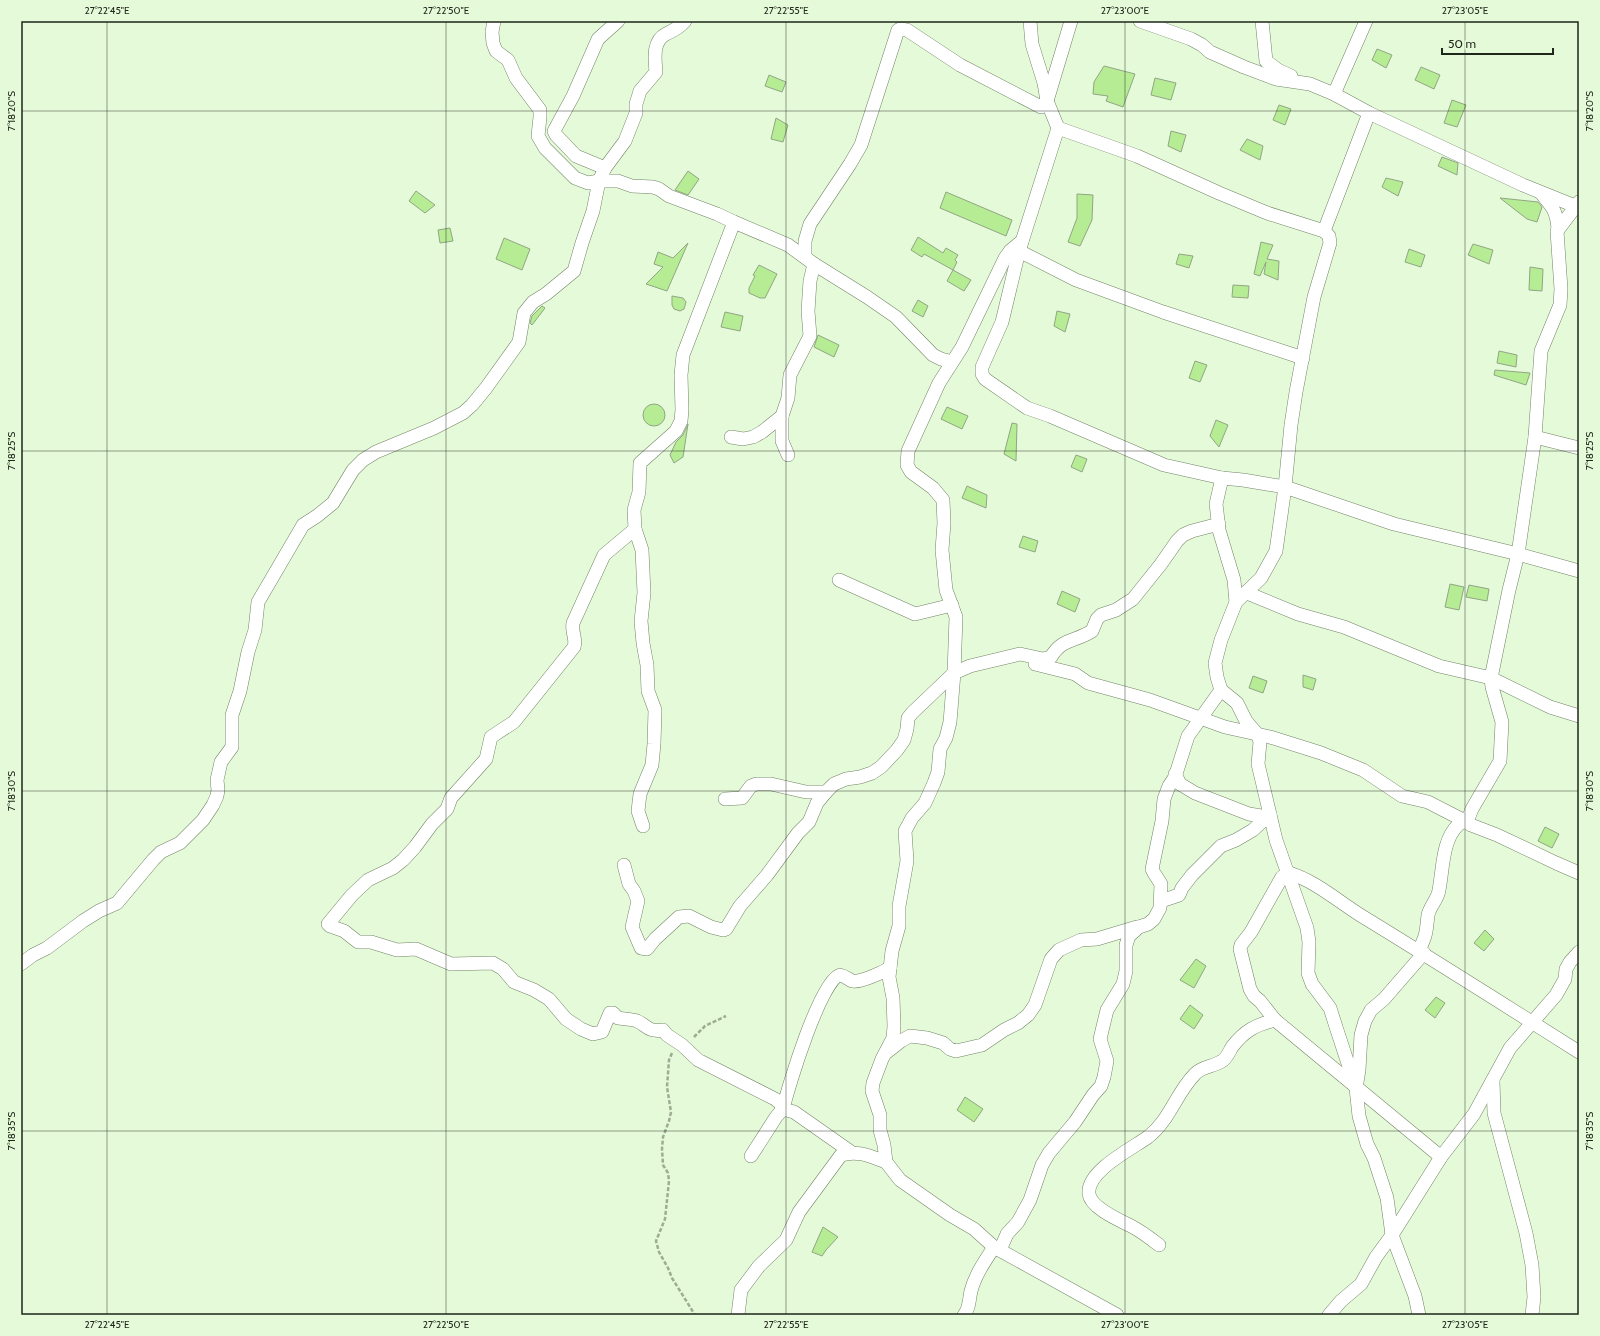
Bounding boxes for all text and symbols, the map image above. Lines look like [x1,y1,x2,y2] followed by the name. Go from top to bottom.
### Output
[84,4,130,17] text: 27°22'45"E
[423,4,470,17] text: 27°22'50"E
[764,4,809,17] text: 27°22'55"E
[1101,4,1150,17] text: 27°23'00"E
[1442,4,1489,17] text: 27°23'05"E
[1442,30,1553,56] scale bar
[1448,36,1476,51] text: 50 m
[5,91,18,131] text: 7°18'20"S
[1583,91,1596,131] text: 7°18'20"S
[5,432,18,470] text: 7°18'25"S
[1583,432,1596,470] text: 7°18'25"S
[5,771,18,811] text: 7°18'30"S
[1583,771,1596,811] text: 7°18'30"S
[5,1111,18,1150] text: 7°18'35"S
[1583,1111,1596,1150] text: 7°18'35"S
[84,1318,130,1331] text: 27°22'45"E
[423,1318,470,1331] text: 27°22'50"E
[764,1318,809,1331] text: 27°22'55"E
[1101,1318,1150,1331] text: 27°23'00"E
[1442,1318,1489,1331] text: 27°23'05"E

